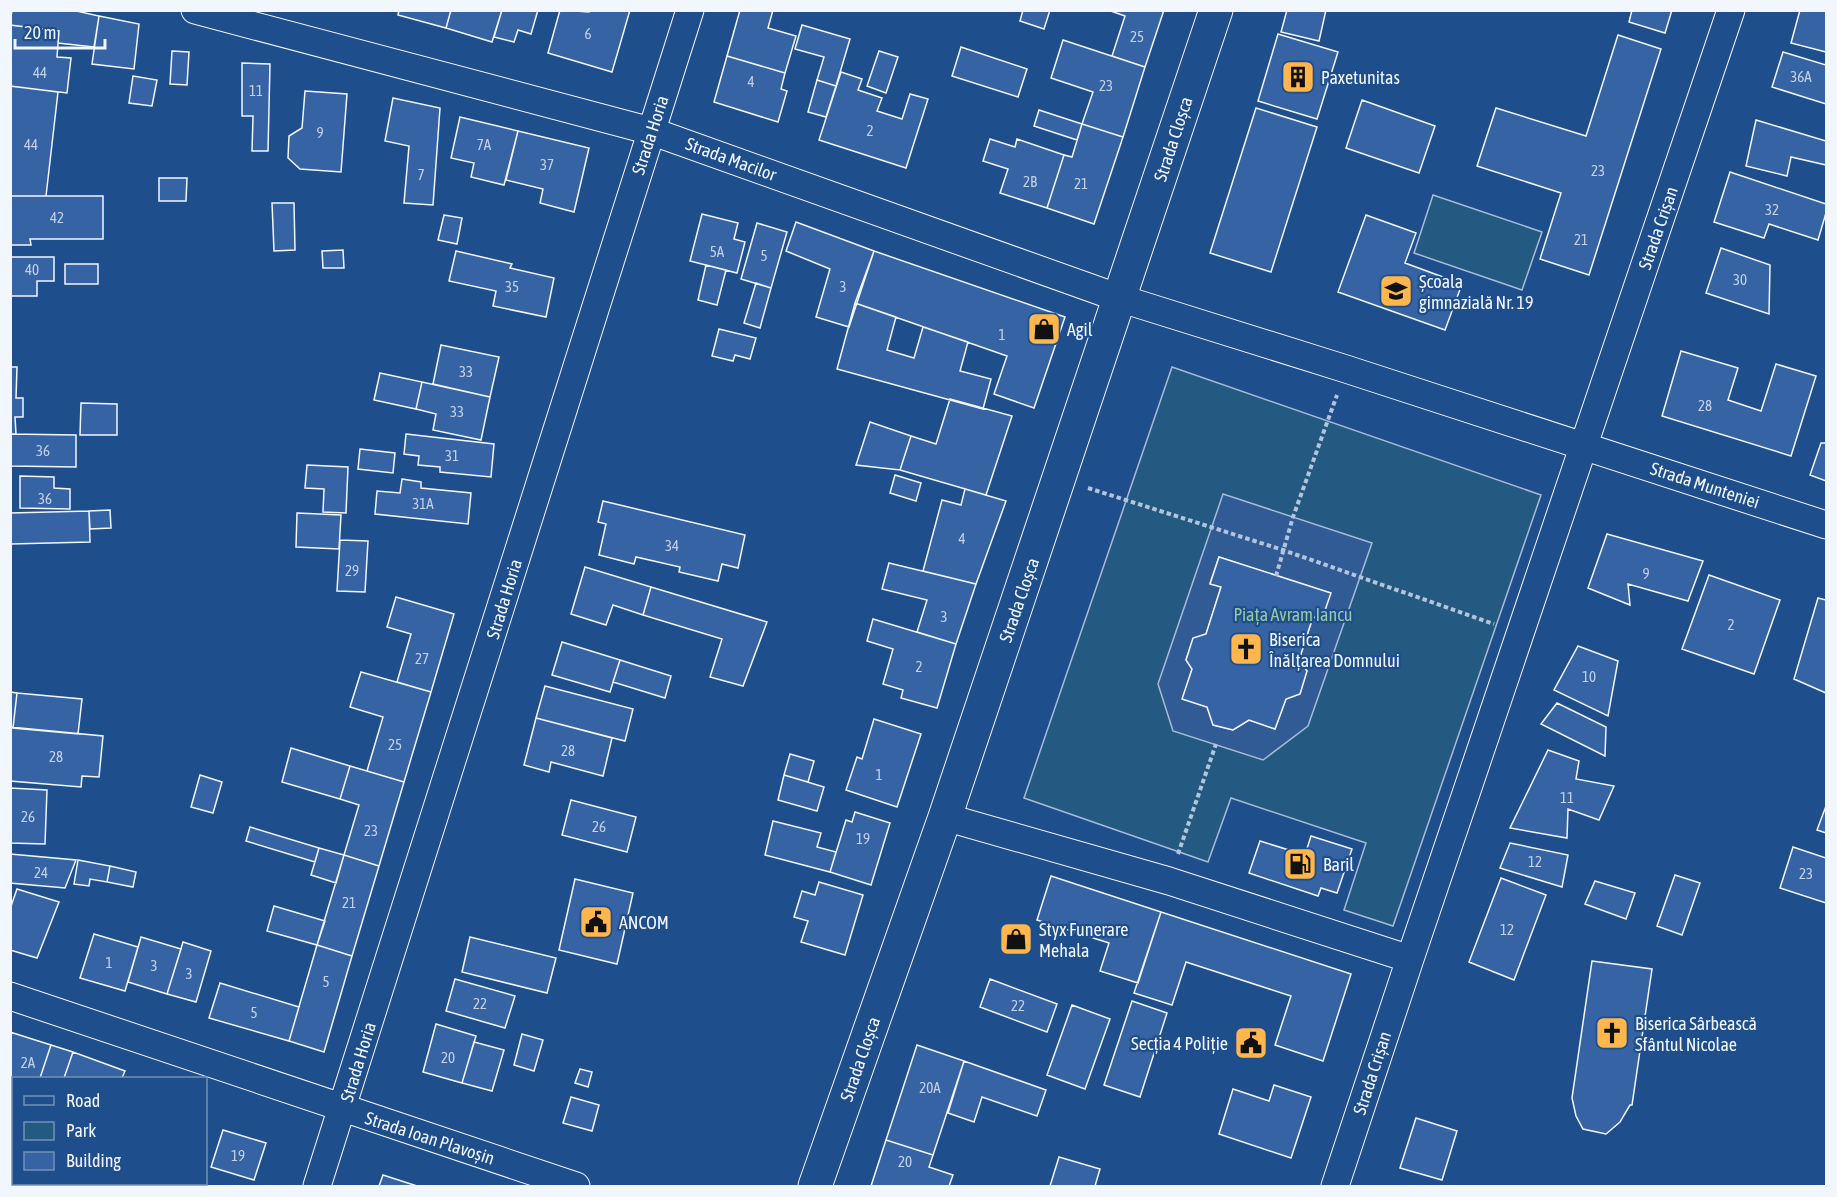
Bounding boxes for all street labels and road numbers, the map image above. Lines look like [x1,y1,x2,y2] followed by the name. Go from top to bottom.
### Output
[627,93,673,177] street label: Strada Horia
[1149,94,1197,184] street label: Strada Cloșca
[683,133,780,185] street label: Strada Macilor
[1634,184,1682,272] street label: Strada Crișan
[1648,458,1762,512] street label: Strada Munteniei
[995,555,1043,645] street label: Strada Cloșca
[482,557,526,641] street label: Strada Horia
[836,1014,884,1104] street label: Strada Cloșca
[336,1020,380,1104] street label: Strada Horia
[1349,1029,1395,1117] street label: Strada Crișan
[363,1107,497,1169] street label: Strada Ioan Plavoșin

